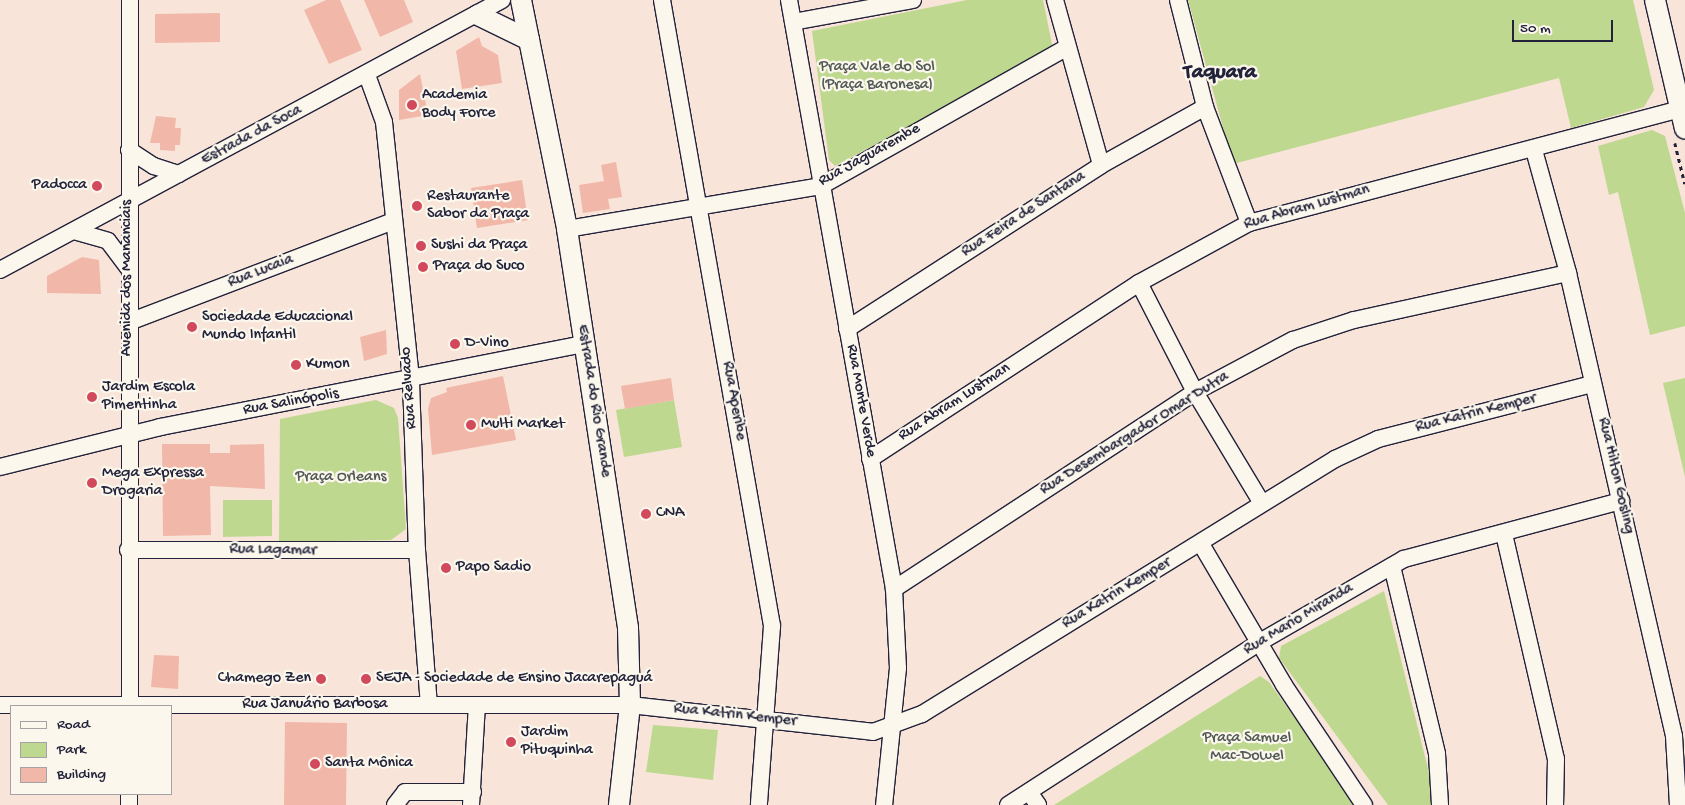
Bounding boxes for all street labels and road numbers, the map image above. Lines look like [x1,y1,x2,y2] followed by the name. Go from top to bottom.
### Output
[198,101,306,171] street label: Estrada da Soca
[816,120,924,192] street label: Rua Jaguarembe
[958,168,1090,262] street label: Rua Feira de Santana
[1242,181,1372,235] street label: Rua Abram Lustman
[118,200,138,356] street label: Avenida dos Mananciais
[226,251,296,293] street label: Rua Lucaia
[571,323,615,479] street label: Estrada do Rio Grande
[841,343,879,459] street label: Rua Monte Verde
[398,346,422,430] street label: Rua Relvado
[717,360,749,442] street label: Rua Aperibe
[895,360,1015,446] street label: Rua Abram Lustman
[1037,368,1233,500] street label: Rua Desembargador Omar Dutra
[242,385,340,421] street label: Rua Salinópolis
[1414,390,1538,438] street label: Rua Katrin Kemper
[1592,416,1638,536] street label: Rua Hilton Gosling
[229,541,317,561] street label: Rua Lagamar
[1059,554,1175,634] street label: Rua Katrin Kemper
[1241,580,1357,660] street label: Rua Mario Miranda
[242,695,388,715] street label: Rua Januário Barbosa
[673,700,797,732] street label: Rua Katrin Kemper

